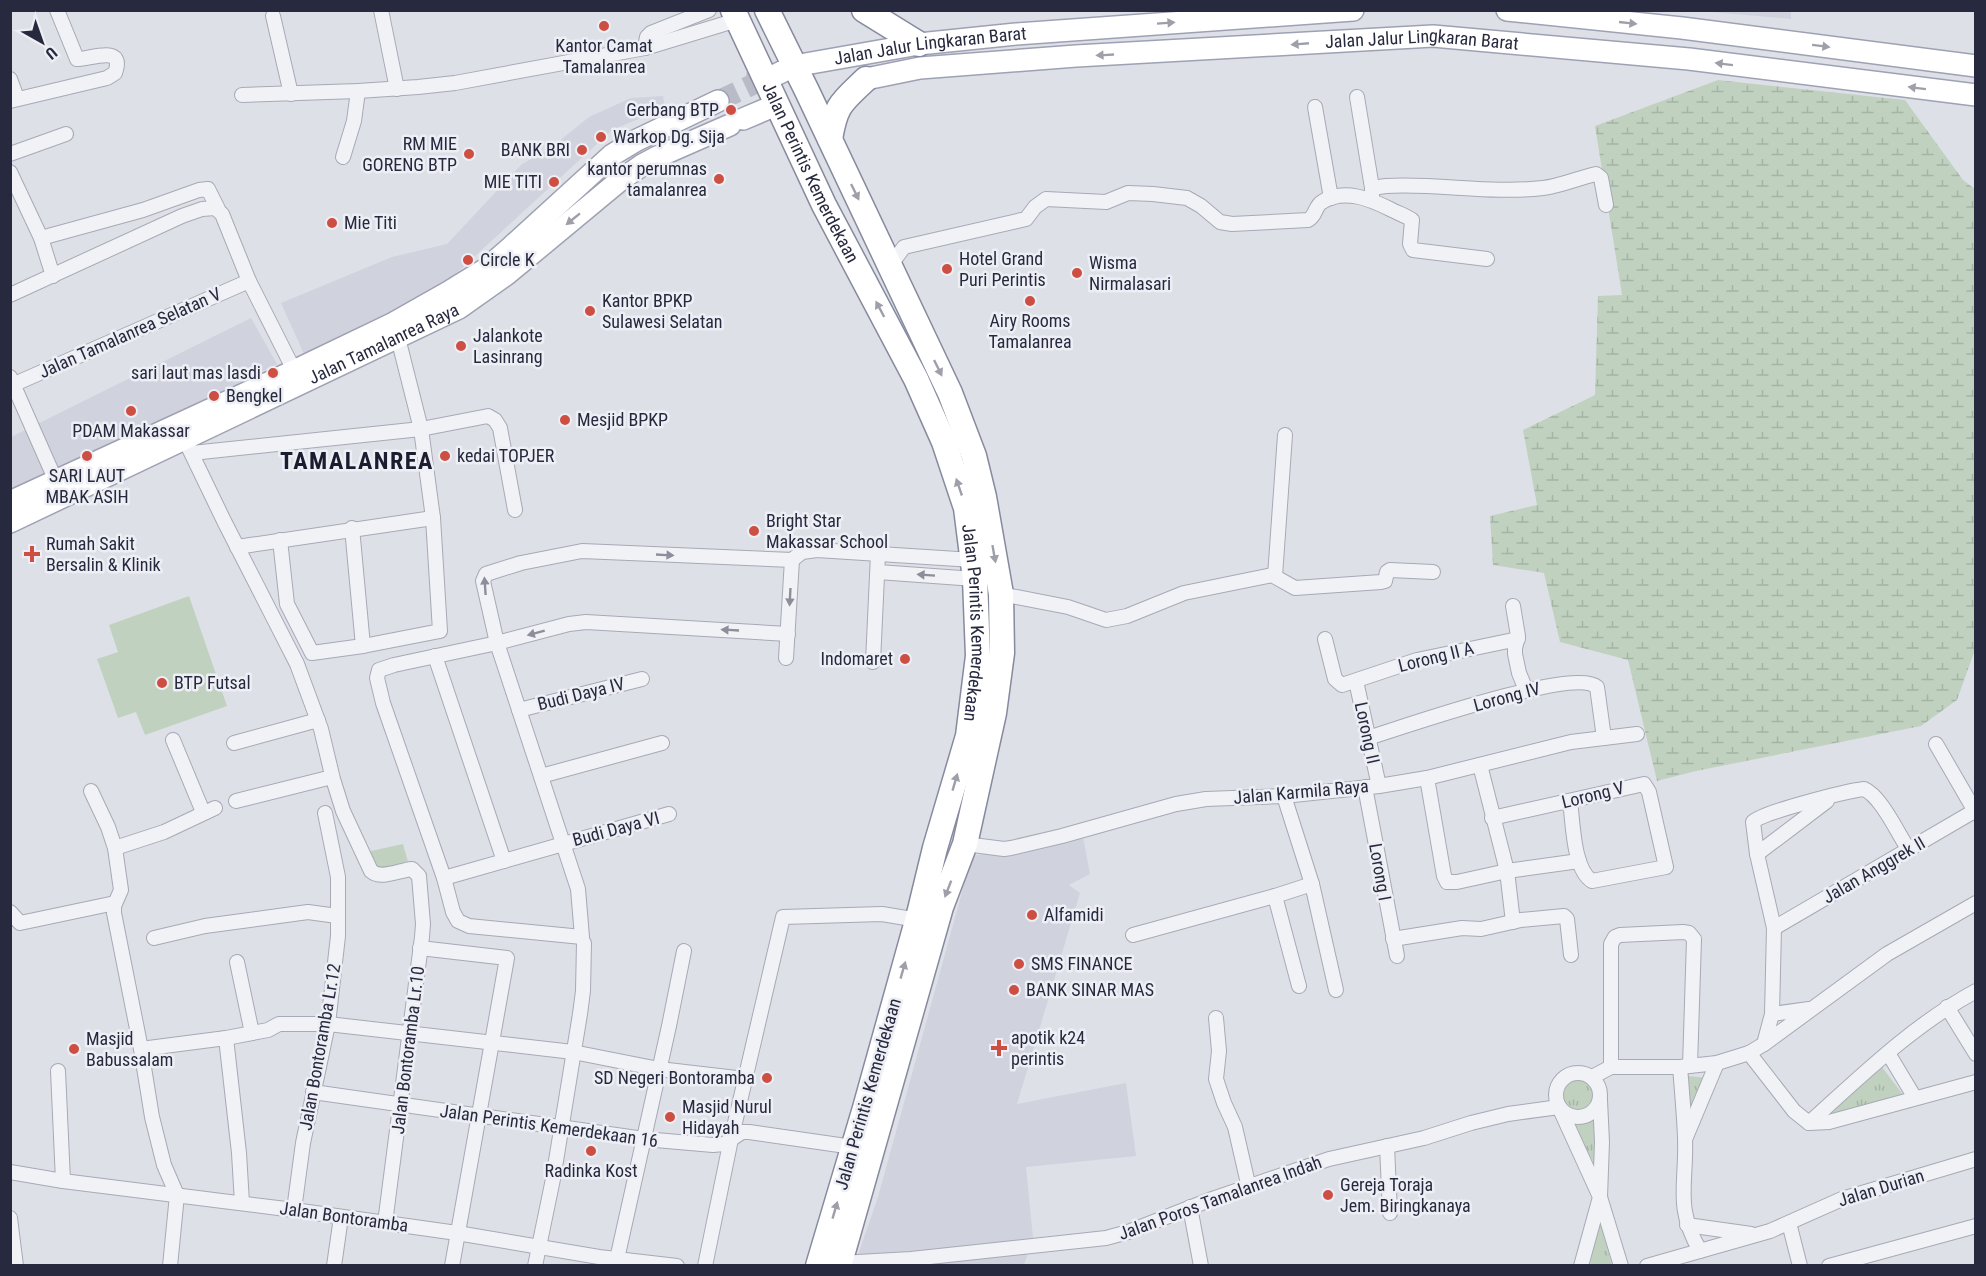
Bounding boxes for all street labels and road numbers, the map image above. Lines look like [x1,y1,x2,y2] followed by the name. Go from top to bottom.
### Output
[832,22,1027,69] street label: Jalan Jalur Lingkaran Barat
[1324,25,1520,54] street label: Jalan Jalur Lingkaran Barat
[758,79,864,266] street label: Jalan Perintis Kemerdekaan
[35,283,224,382] street label: Jalan Tamalanrea Selatan V
[305,299,462,388] street label: Jalan Tamalanrea Raya
[958,523,989,723] street label: Jalan Perintis Kemerdekaan
[1396,637,1476,676] street label: Lorong II A
[535,673,627,714] street label: Budi Daya IV
[1471,678,1543,715] street label: Lorong IV
[1351,700,1384,766] street label: Lorong II
[1233,775,1369,808] street label: Jalan Karmila Raya
[1559,777,1626,812] street label: Lorong V
[570,807,662,850] street label: Budi Daya VI
[1819,832,1929,907] street label: Jalan Anggrek II
[1365,841,1396,902] street label: Lorong I
[294,962,345,1132] street label: Jalan Bontoramba Lr.12
[387,965,428,1135] street label: Jalan Bontoramba Lr.10
[830,996,905,1192] street label: Jalan Perintis Kemerdekaan
[439,1100,659,1151] street label: Jalan Perintis Kemerdekaan 16
[1115,1151,1324,1244] street label: Jalan Poros Tamalanrea Indah
[1835,1164,1926,1211] street label: Jalan Durian
[278,1197,410,1236] street label: Jalan Bontoramba

